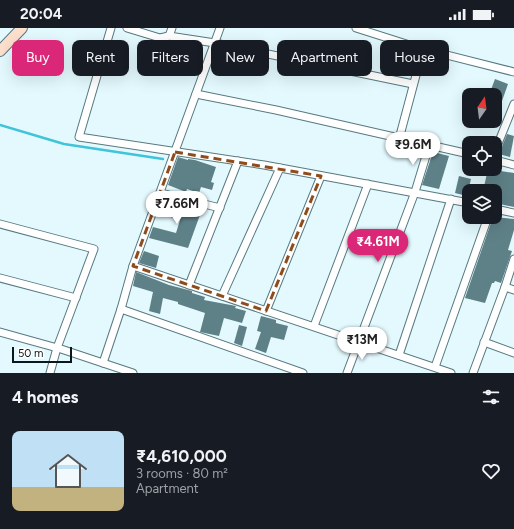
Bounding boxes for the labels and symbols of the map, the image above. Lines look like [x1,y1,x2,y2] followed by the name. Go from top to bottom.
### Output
[462,88,502,128] north arrow
[385,132,441,166] pin: ₹9.6M
[144,191,210,225] pin: ₹7.66M
[345,229,411,263] pin: ₹4.61M
[338,327,386,361] pin: ₹13M
[12,345,72,364] scale bar

